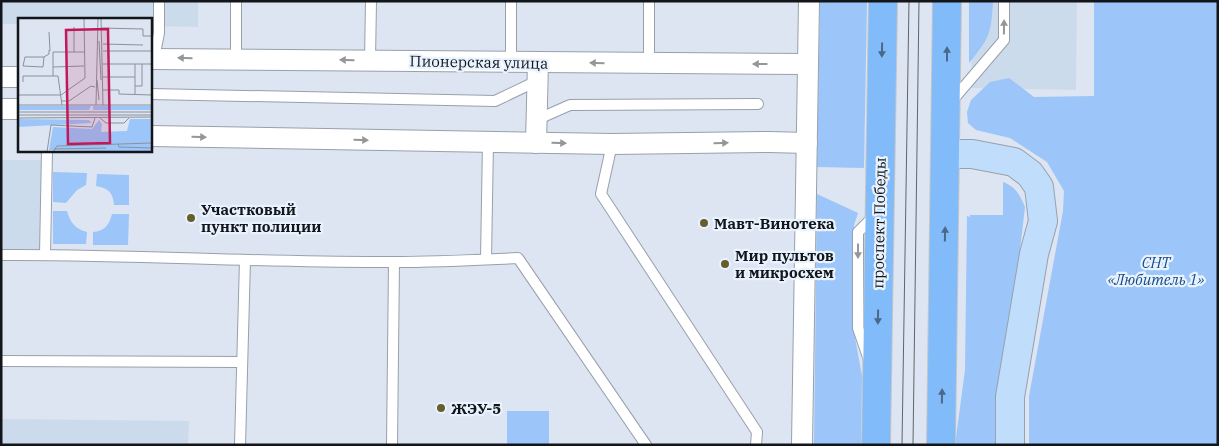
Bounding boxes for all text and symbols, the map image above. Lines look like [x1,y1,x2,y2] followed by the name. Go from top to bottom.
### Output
[18,18,151,151] inset map
[1000,18,1008,34] one-way arrow
[878,42,886,58] one-way arrow
[943,45,951,61] one-way arrow
[410,51,548,73] street label: Пионерская улица
[176,54,192,62] one-way arrow
[339,56,355,64] one-way arrow
[589,59,605,67] one-way arrow
[751,60,767,68] one-way arrow
[191,133,207,141] one-way arrow
[353,136,369,144] one-way arrow
[551,139,567,147] one-way arrow
[713,139,729,147] one-way arrow
[868,157,890,289] street label: проспект Победы
[201,200,321,236] place label: Участковый пункт полиции
[185,212,197,224] marker: Участковый пункт полиции
[714,214,835,233] place label: Мавт-Винотека
[698,217,710,229] marker: Мавт-Винотека
[941,225,949,241] one-way arrow
[854,243,862,259] one-way arrow
[735,246,834,282] place label: Мир пультов и микросхем
[1107,253,1205,289] park label: СНТ «Любитель 1»
[719,258,731,270] marker: Мир пультов и микросхем
[873,310,881,326] one-way arrow
[938,388,946,404] one-way arrow
[451,399,501,418] place label: ЖЭУ-5
[435,402,447,414] marker: ЖЭУ-5

